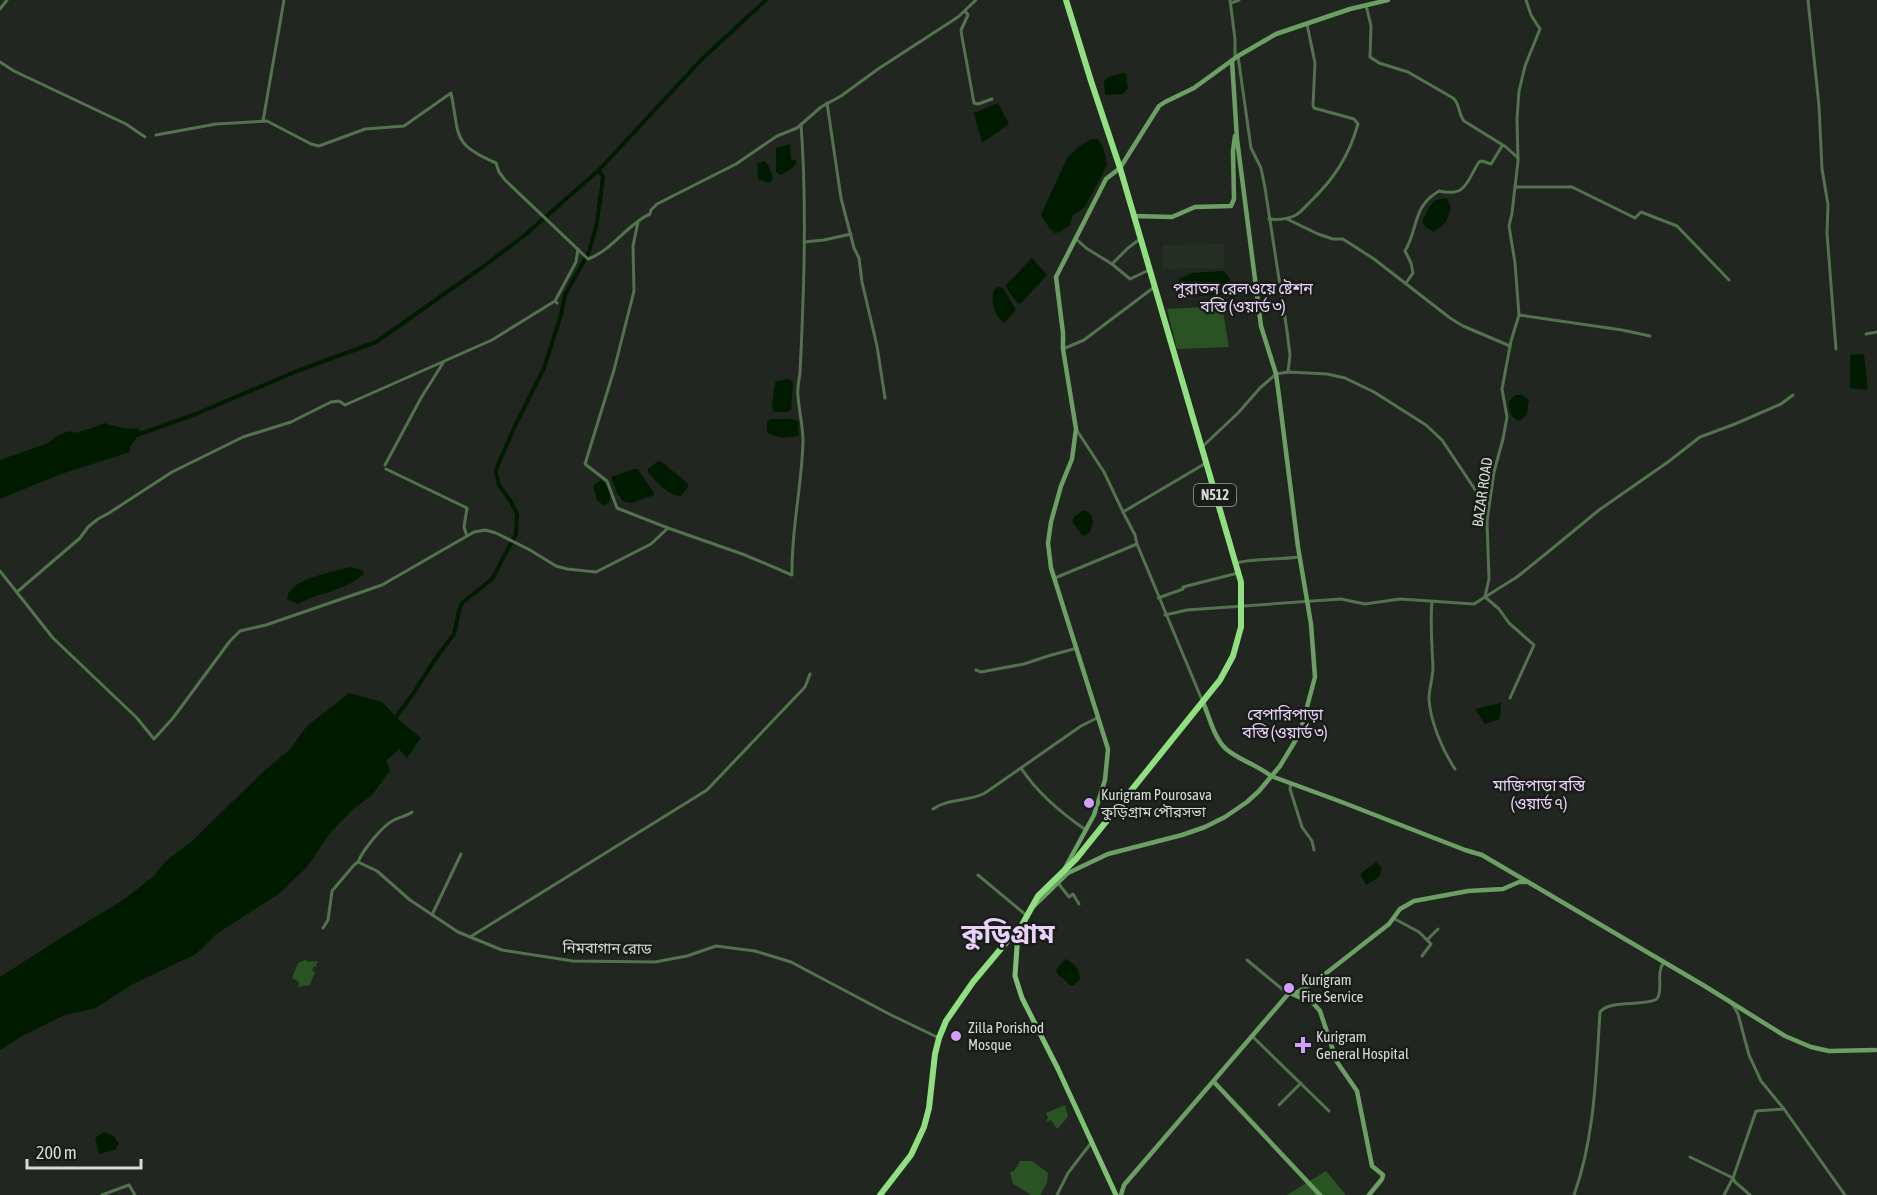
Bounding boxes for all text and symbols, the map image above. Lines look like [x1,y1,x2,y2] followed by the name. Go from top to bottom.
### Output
[1173,279,1313,316] district label: পুরাতন রেলওয়ে ষ্টেশন বস্তি (ওয়ার্ড ৩)
[1469,456,1495,528] street label: BAZAR ROAD
[1194,484,1236,506] road number: N512
[1241,705,1328,742] district label: বেপারিপাড়া বস্তি (ওয়ার্ড ৩)
[1492,776,1585,813] district label: মাজিপাড়া বস্তি (ওয়ার্ড ৭)
[1100,786,1212,821] place label: Kurigram Pourosava কুড়িগ্রাম পৌরসভা
[1082,796,1096,810] marker: Kurigram Pourosava কুড়িগ্রাম পৌরসভা
[960,918,1056,951] district label: কুড়িগ্রাম
[561,939,652,957] street label: নিমবাগান রোড
[1301,971,1364,1005] place label: Kurigram Fire Service
[1282,981,1296,995] marker: Kurigram Fire Service
[968,1019,1044,1053] place label: Zilla Porishod Mosque
[1316,1028,1409,1062] place label: Kurigram General Hospital
[949,1029,963,1043] marker: Zilla Porishod Mosque
[1294,1036,1312,1054] marker: Kurigram General Hospital
[27,1132,141,1170] scale bar
[36,1142,77,1163] text: 200 m

